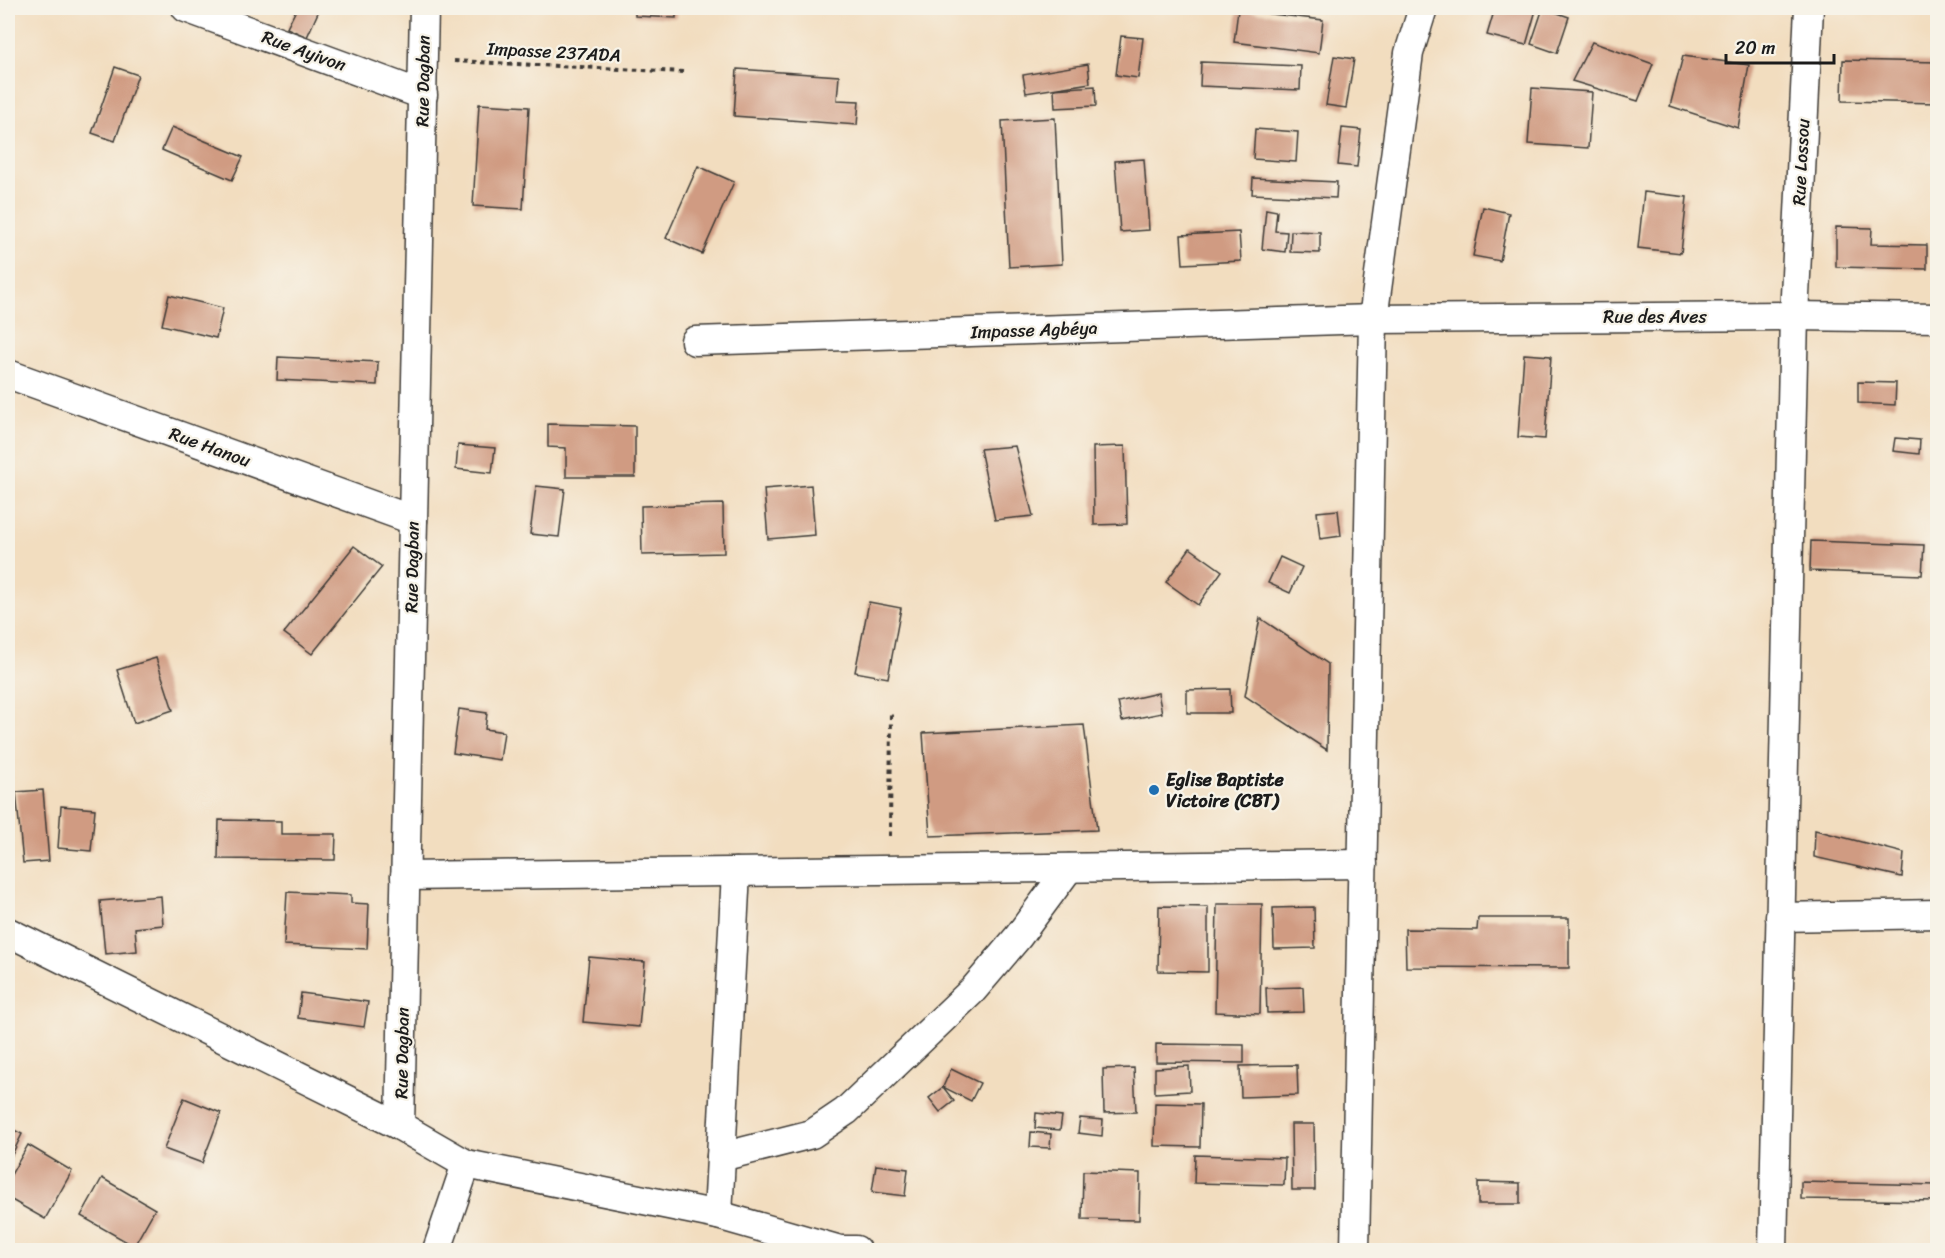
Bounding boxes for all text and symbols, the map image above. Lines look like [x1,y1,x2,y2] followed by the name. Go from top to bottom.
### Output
[257,21,351,81] street label: Rue Ayivon
[1726,27,1834,65] scale bar
[485,32,622,71] street label: Impasse 237ADA
[1735,32,1775,64] text: 20 m
[406,35,440,127] street label: Rue Dagban
[1783,117,1819,206] street label: Rue Lossou
[1603,301,1707,333] street label: Rue des Aves
[969,312,1098,348] street label: Impasse Agbéya
[165,417,256,477] street label: Rue Hanou
[395,521,429,613] street label: Rue Dagban
[1166,764,1284,817] place label: Eglise Baptiste Victoire (CBT)
[1147,783,1161,797] marker: Eglise Baptiste Victoire (CBT)
[385,1007,419,1099] street label: Rue Dagban

